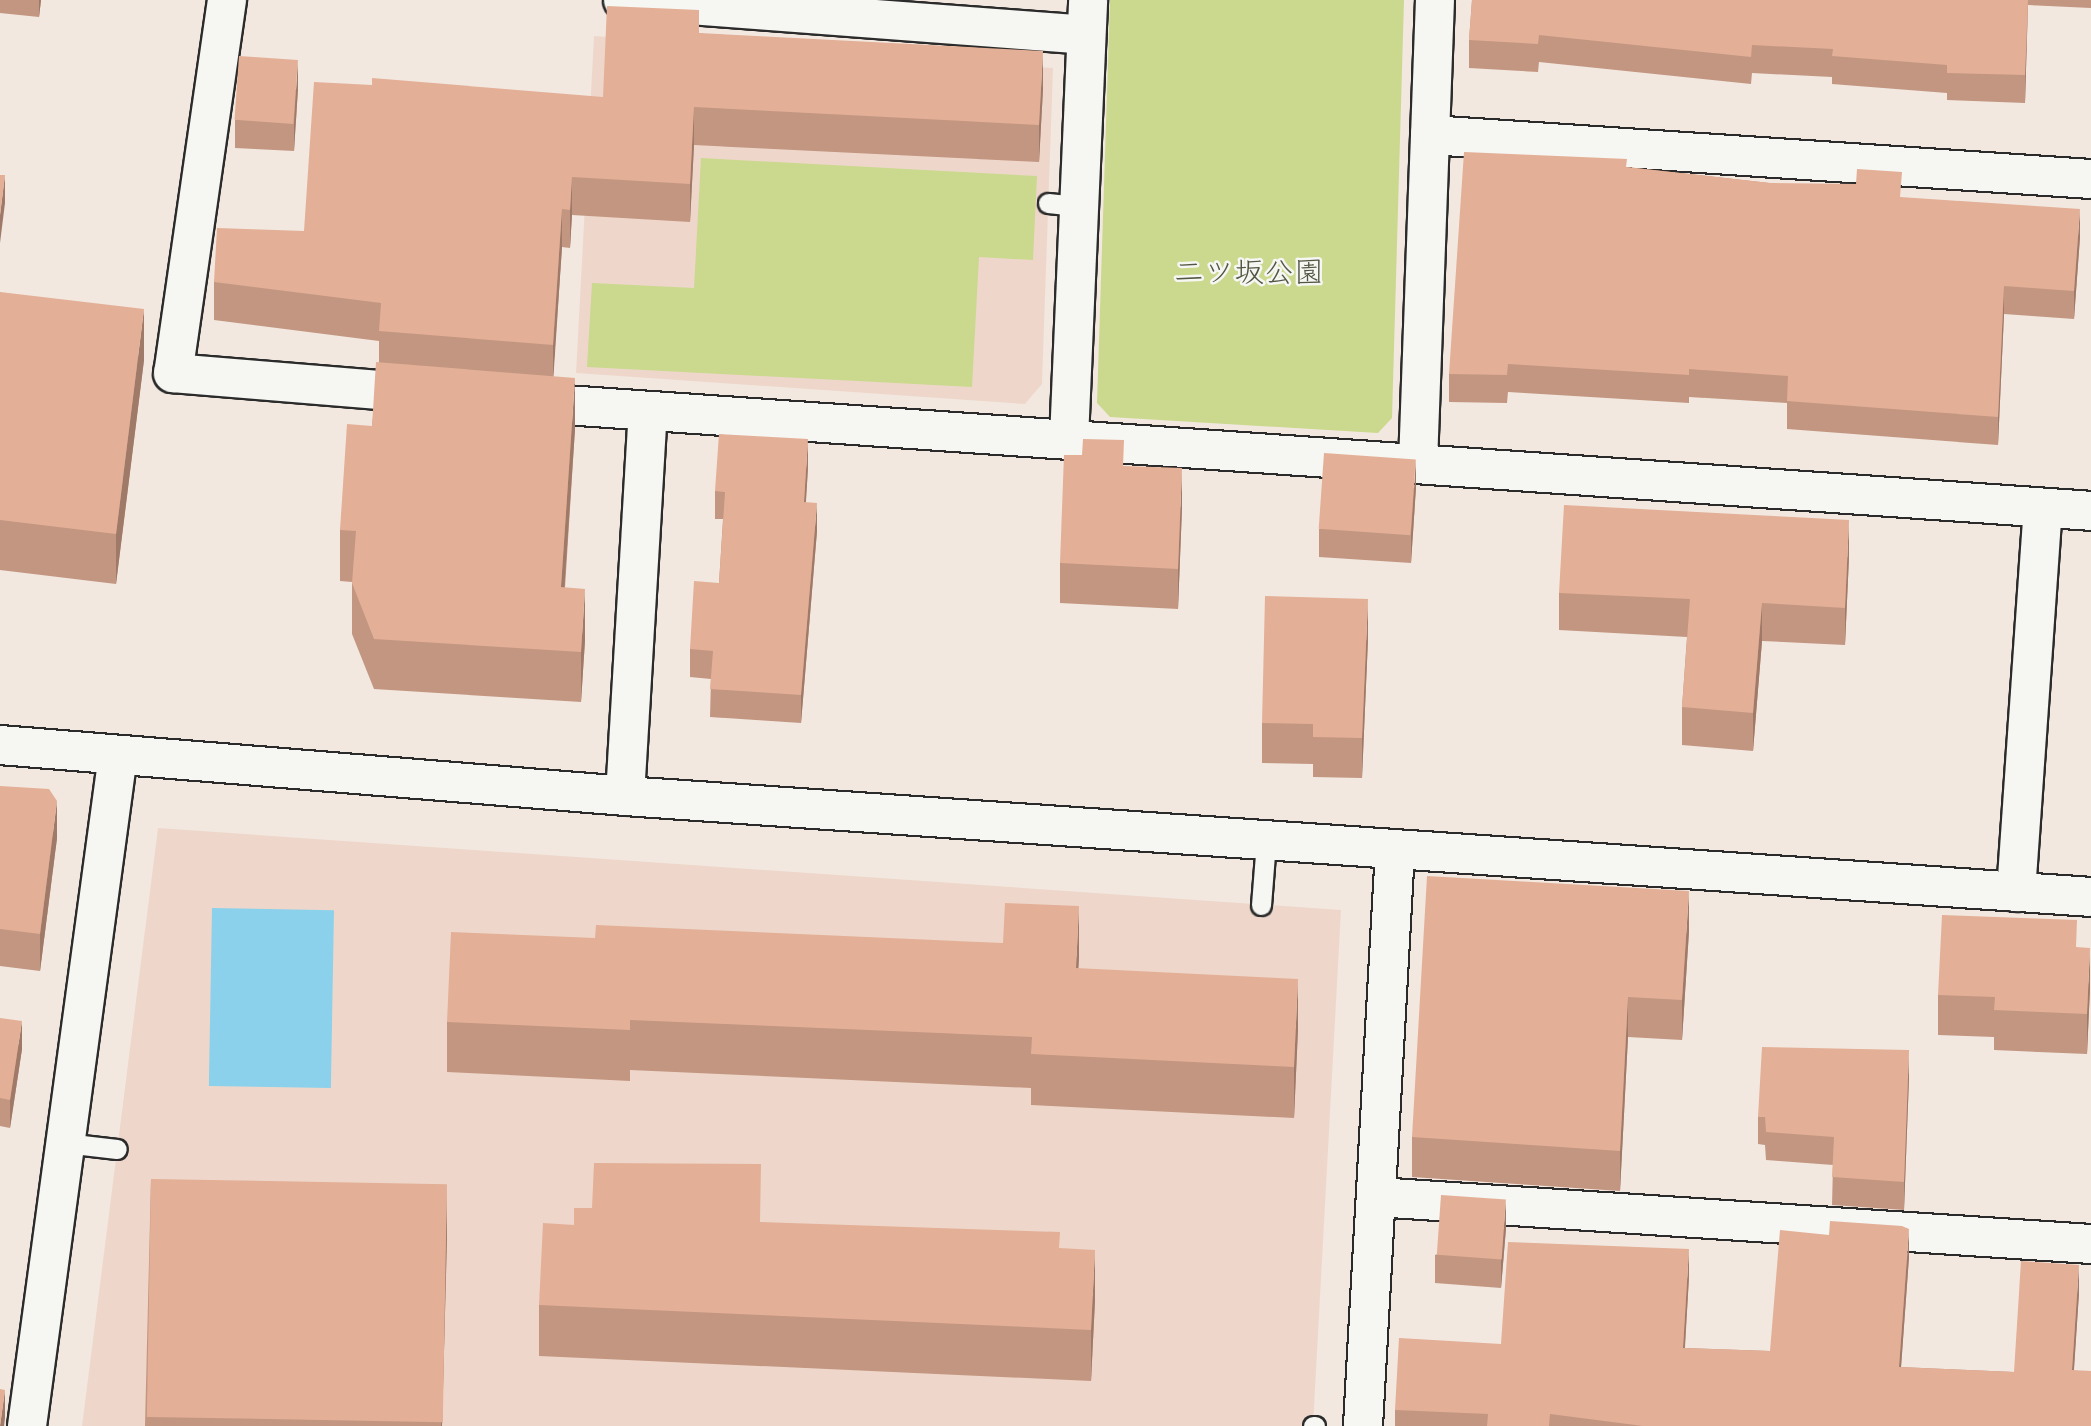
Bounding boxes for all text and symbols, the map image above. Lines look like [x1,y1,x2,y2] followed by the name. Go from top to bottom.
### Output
[1174,254,1324,290] park label: 二ツ坂公園

